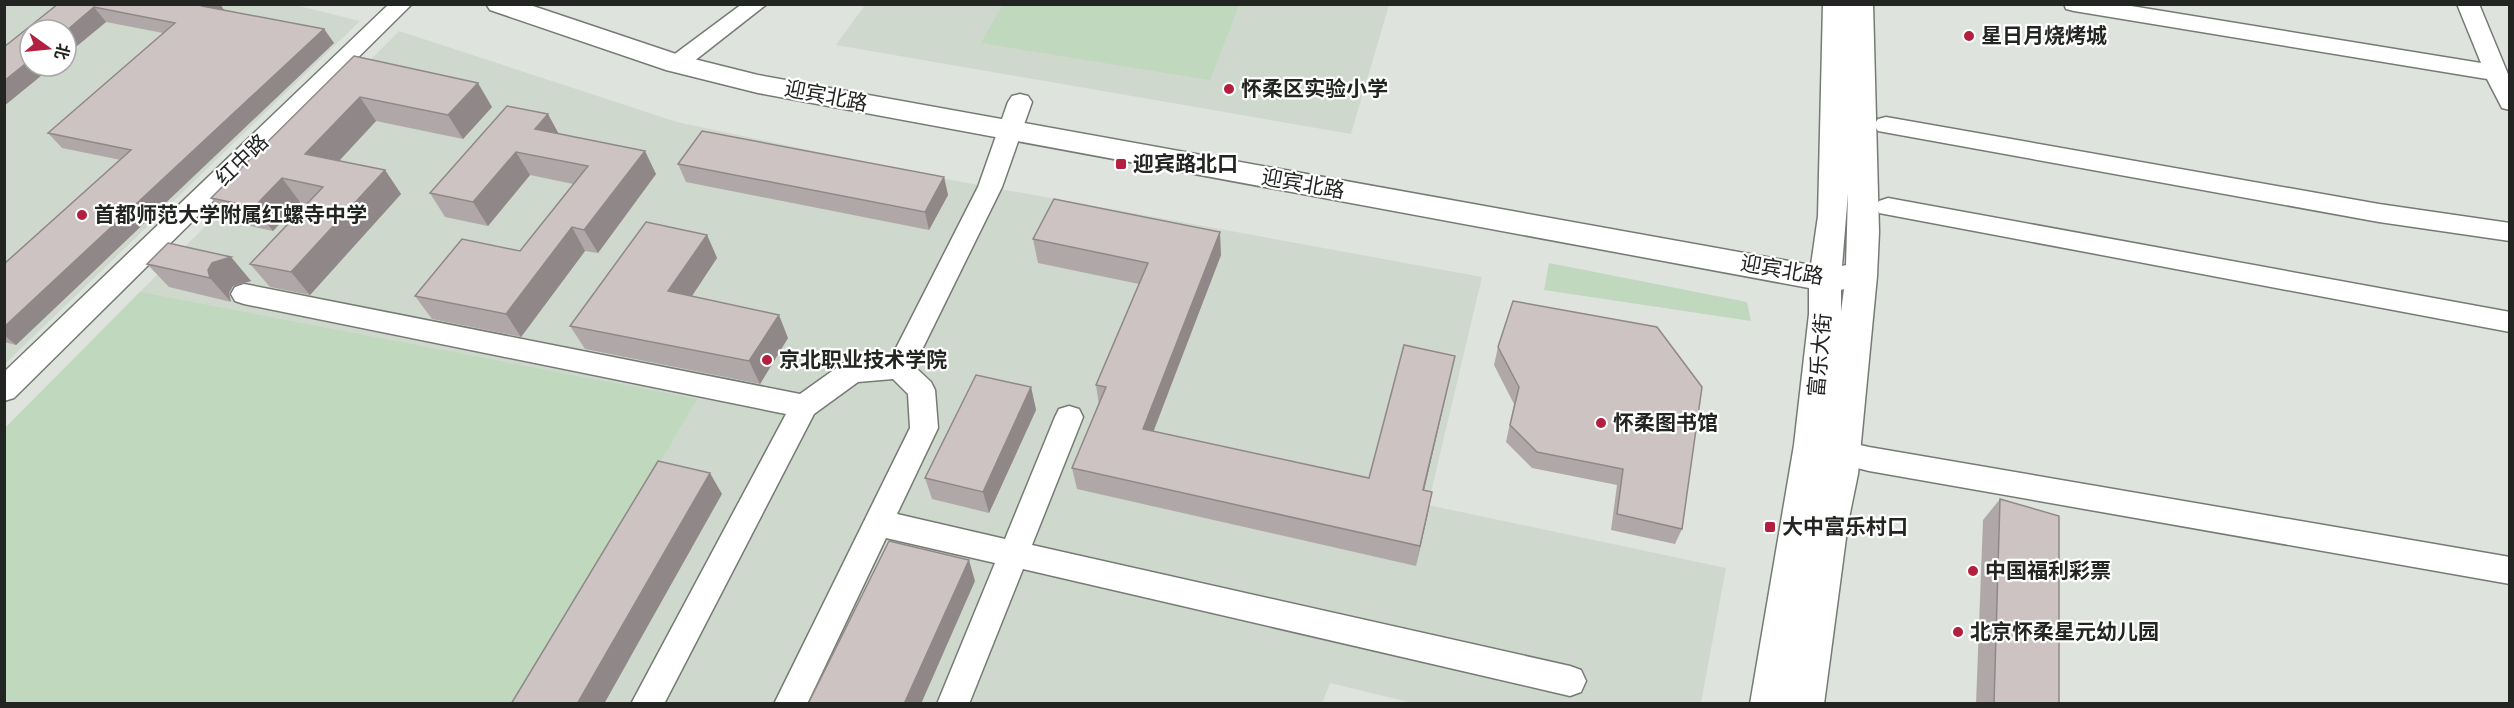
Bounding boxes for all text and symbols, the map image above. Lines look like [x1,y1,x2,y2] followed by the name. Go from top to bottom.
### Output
[18,18,78,78] north arrow
[1981,23,2107,49] place label: 星日月烧烤城
[1962,29,1976,43] marker: 星日月烧烤城
[51,42,73,62] text: 北
[782,75,870,117] street label: 迎宾北路
[1241,76,1388,102] place label: 怀柔区实验小学
[1222,82,1236,96] marker: 怀柔区实验小学
[210,129,274,191] street label: 红中路
[1133,151,1238,177] place label: 迎宾路北口
[1114,157,1128,171] marker: 迎宾路北口
[1259,164,1347,204] street label: 迎宾北路
[94,202,367,228] place label: 首都师范大学附属红螺寺中学
[75,208,89,222] marker: 首都师范大学附属红螺寺中学
[1738,250,1826,290] street label: 迎宾北路
[1803,312,1837,398] street label: 富乐大街
[779,347,947,373] place label: 京北职业技术学院
[760,353,774,367] marker: 京北职业技术学院
[1613,410,1718,436] place label: 怀柔图书馆
[1594,416,1608,430] marker: 怀柔图书馆
[1782,514,1908,540] place label: 大中富乐村口
[1763,520,1777,534] marker: 大中富乐村口
[1985,558,2111,584] place label: 中国福利彩票
[1966,564,1980,578] marker: 中国福利彩票
[1970,619,2159,645] place label: 北京怀柔星元幼儿园
[1951,625,1965,639] marker: 北京怀柔星元幼儿园

